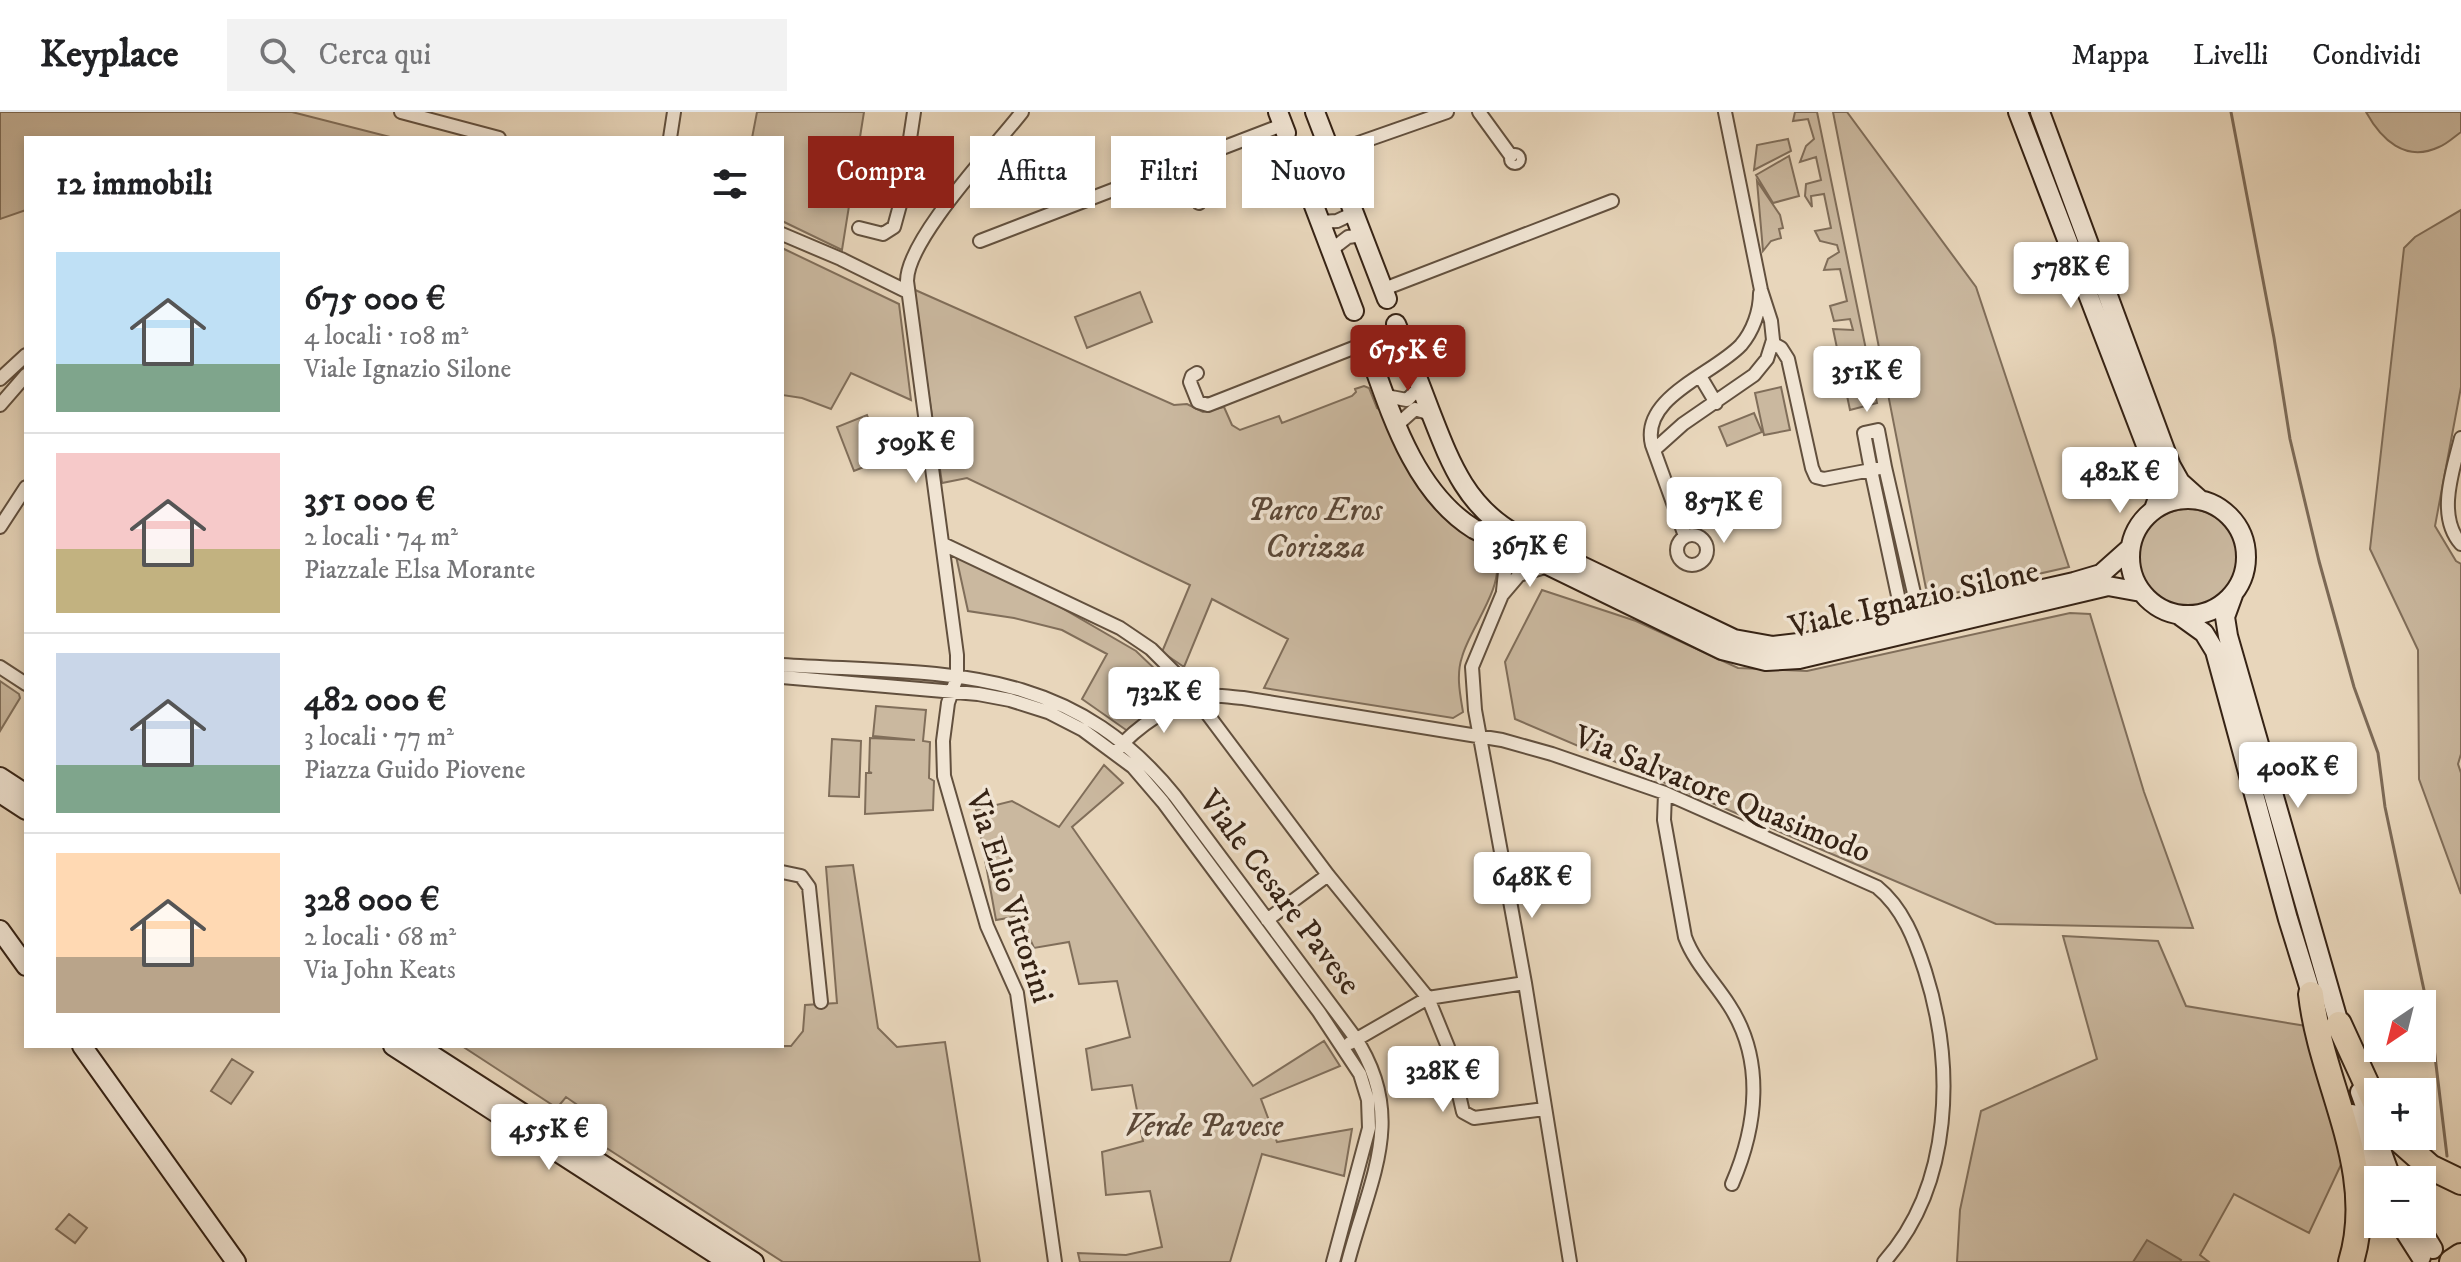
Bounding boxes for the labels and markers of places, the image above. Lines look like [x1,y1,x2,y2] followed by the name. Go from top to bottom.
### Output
[2006,242,2136,310] pin: 578K €
[1343,325,1473,393] pin: 675K €
[1802,346,1932,414] pin: 351K €
[851,417,981,485] pin: 509K €
[2055,447,2185,515] pin: 482K €
[1659,477,1789,545] pin: 857K €
[1465,521,1595,589] pin: 367K €
[1099,667,1229,735] pin: 732K €
[2233,742,2363,810] pin: 400K €
[1467,852,1597,920] pin: 648K €
[1378,1046,1508,1114] pin: 328K €
[484,1104,614,1172] pin: 455K €

